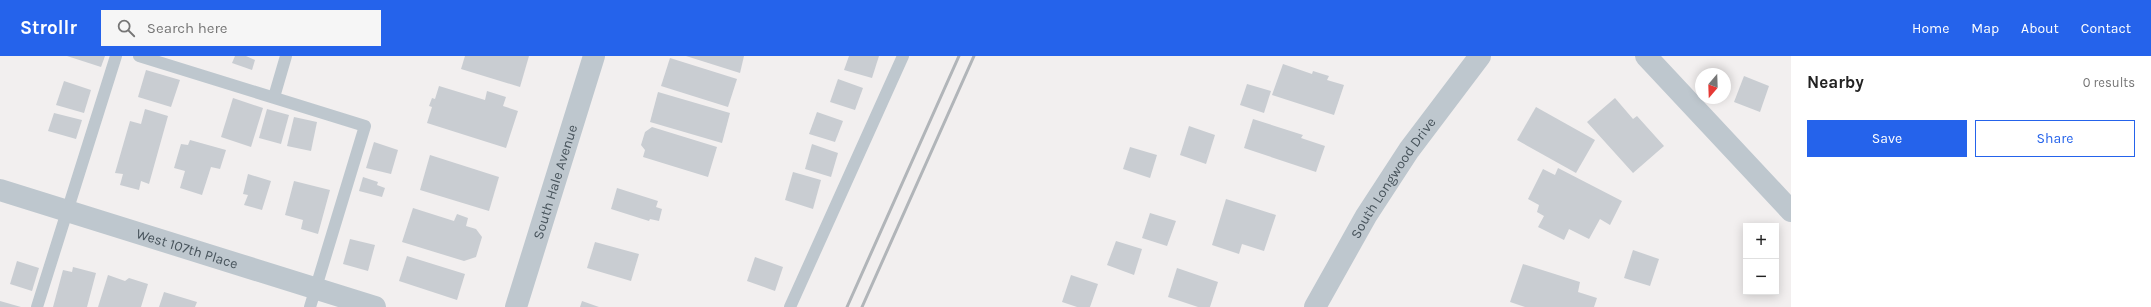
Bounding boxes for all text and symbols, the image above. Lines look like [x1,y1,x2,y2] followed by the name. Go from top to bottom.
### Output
[101,10,381,46] search box
[20,17,77,39] text: Strollr
[115,17,137,39] icon: search
[147,19,228,37] text: Search here
[1912,20,1949,37] text: Home
[1971,20,1999,37] text: Map
[2021,20,2059,37] text: About
[2081,20,2131,37] text: Contact
[1695,68,1731,104] north arrow
[1807,72,1864,92] text: Nearby
[2083,75,2135,90] text: 0 results
[1347,114,1439,241] street label: South Longwood Drive
[1807,120,1967,157] button: Save
[1975,120,2135,157] button: Share
[529,122,581,241] street label: South Hale Avenue
[1743,223,1779,295] map controls
[1743,223,1779,259] button: +
[134,225,240,272] street label: West 107th Place
[1743,259,1779,295] button: −

